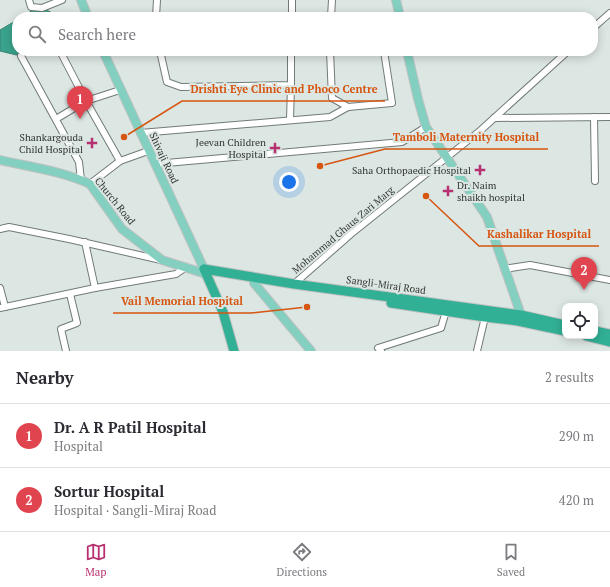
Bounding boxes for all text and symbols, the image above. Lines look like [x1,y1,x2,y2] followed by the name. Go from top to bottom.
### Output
[12,12,598,56] search box
[26,23,48,45] icon: search
[58,24,136,44] text: Search here
[182,78,385,101] callout: Drishti Eye Clinic and Phoco Centre
[190,82,378,96] text: Drishti Eye Clinic and Phoco Centre
[67,86,93,119] pin: 1
[385,126,548,149] callout: Tamboli Maternity Hospital
[146,130,182,186] street label: Shivaji Road
[393,130,539,144] text: Tamboli Maternity Hospital
[19,131,83,156] place label: Shankargouda Child Hospital
[196,136,266,161] place label: Jeevan Children Hospital
[86,137,98,149] marker: Shankargouda Child Hospital
[269,142,281,154] marker: Jeevan Children Hospital
[352,164,471,177] place label: Saha Orthopaedic Hospital
[474,164,486,176] marker: Saha Orthopaedic Hospital
[279,172,299,192] your location
[92,175,138,228] street label: Church Road
[457,179,525,204] place label: Dr. Naim shaikh hospital
[289,183,397,276] street label: Mohammad Ghaus Zari Marg
[442,185,454,197] marker: Dr. Naim shaikh hospital
[479,223,599,246] callout: Kashalikar Hospital
[487,227,591,241] text: Kashalikar Hospital
[571,257,597,290] pin: 2
[345,273,427,297] street label: Sangli-Miraj Road
[113,290,251,313] callout: Vail Memorial Hospital
[121,294,243,308] text: Vail Memorial Hospital
[562,303,598,339] map controls
[562,303,598,339] button: locate
[16,366,74,389] text: Nearby
[545,368,594,386] text: 2 results
[54,417,207,437] text: Dr. A R Patil Hospital
[25,427,33,445] text: 1
[559,427,594,445] text: 290 m
[54,437,103,455] text: Hospital
[54,481,164,501] text: Sortur Hospital
[25,491,33,509] text: 2
[559,491,594,509] text: 420 m
[54,501,216,519] text: Hospital · Sangli-Miraj Road
[85,541,107,579] tab: Map
[276,541,327,579] tab: Directions
[497,541,525,579] tab: Saved

